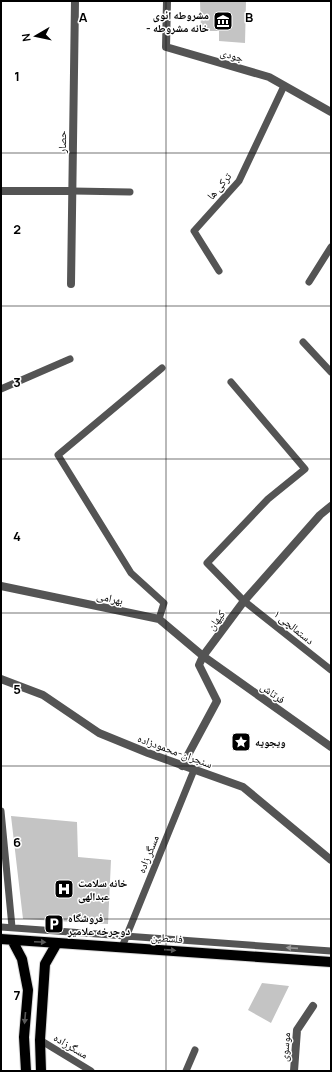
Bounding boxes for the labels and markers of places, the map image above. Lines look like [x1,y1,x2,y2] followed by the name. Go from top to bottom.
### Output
[146,7,209,35] place label: مشروطه ائوی - خانه مشروطه
[212,10,234,32] museum icon: مشروطه ائوی - خانه مشروطه
[230,731,252,753] place icon: ویجویه
[255,734,286,749] place label: ویجویه
[78,875,128,904] place label: خانه سلامت عبدالهی
[53,878,75,900] hospital icon: خانه سلامت عبدالهی
[67,910,131,938] place label: فروشگاه دوچرخه علامیر
[43,913,65,935] parking icon: فروشگاه دوچرخه علامیر

